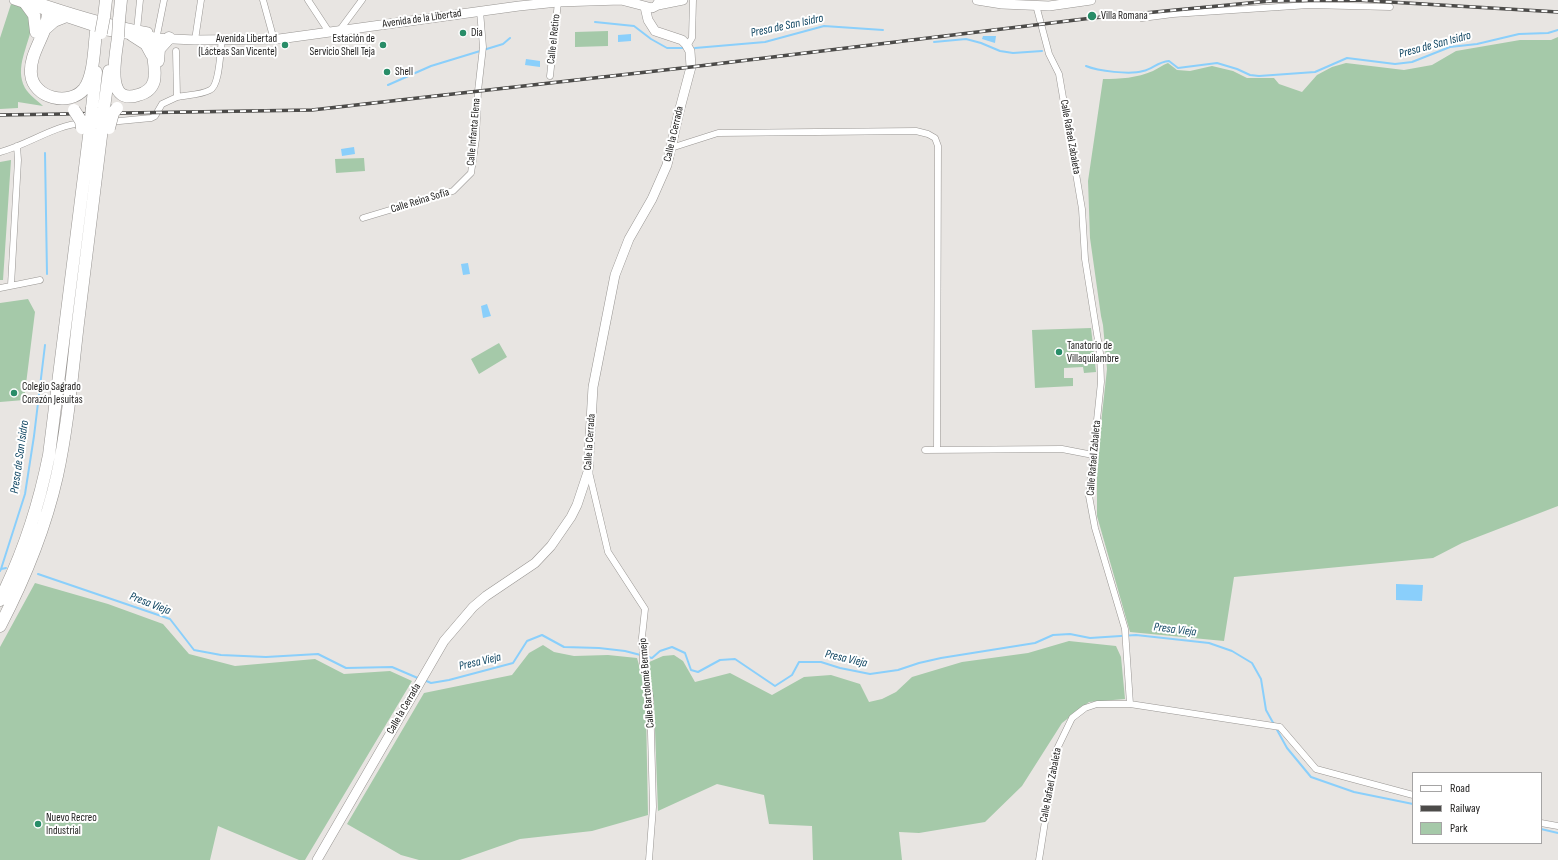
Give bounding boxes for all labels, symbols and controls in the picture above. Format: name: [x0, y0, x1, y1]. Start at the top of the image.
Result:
street label: Avenida de la Libertad: [382, 7, 462, 31]
place label: Villa Romana: [1101, 9, 1148, 23]
marker: Villa Romana: [1086, 10, 1098, 22]
water label: Presa de San Isidro: [749, 11, 825, 41]
street label: Calle el Retiro: [545, 13, 563, 65]
place label: Dia: [471, 26, 483, 40]
marker: Dia: [458, 28, 468, 38]
water label: Presa de San Isidro: [1397, 28, 1473, 62]
place label: Avenida Libertad (Lácteas San Vicente): [198, 32, 277, 58]
place label: Estación de Servicio Shell Teja: [310, 32, 375, 58]
marker: Avenida Libertad (Lácteas San Vicente): [280, 40, 290, 50]
marker: Estación de Servicio Shell Teja: [378, 40, 388, 50]
place label: Shell: [395, 65, 413, 79]
marker: Shell: [382, 67, 392, 77]
street label: Calle Infanta Elena: [464, 98, 484, 166]
street label: Calle Rafael Zabaleta: [1057, 99, 1083, 175]
street label: Calle la Cerrada: [661, 105, 687, 163]
street label: Calle Reina Sofía: [389, 186, 451, 216]
place label: Tanatorio de Villaquilambre: [1067, 339, 1119, 365]
marker: Tanatorio de Villaquilambre: [1054, 347, 1064, 357]
place label: Colegio Sagrado Corazón Jesuitas: [22, 380, 83, 406]
marker: Colegio Sagrado Corazón Jesuitas: [9, 388, 19, 398]
street label: Calle la Cerrada: [581, 413, 599, 471]
water label: Presa de San Isidro: [8, 419, 32, 495]
street label: Calle Rafael Zabaleta: [1084, 420, 1104, 496]
water label: Presa Vieja: [127, 590, 173, 618]
water label: Presa Vieja: [1153, 620, 1197, 640]
street label: Calle Bartolomé Bermejo: [636, 637, 658, 729]
water label: Presa Vieja: [823, 647, 869, 671]
water label: Presa Vieja: [457, 650, 503, 674]
street label: Calle la Cerrada: [384, 681, 424, 737]
street label: Calle Rafael Zabaleta: [1037, 747, 1065, 823]
legend: [1412, 772, 1542, 844]
text: Road: [1450, 781, 1470, 796]
text: Railway: [1450, 801, 1480, 816]
place label: Nuevo Recreo Industrial: [46, 811, 97, 837]
marker: Nuevo Recreo Industrial: [33, 819, 43, 829]
text: Park: [1450, 821, 1468, 836]

